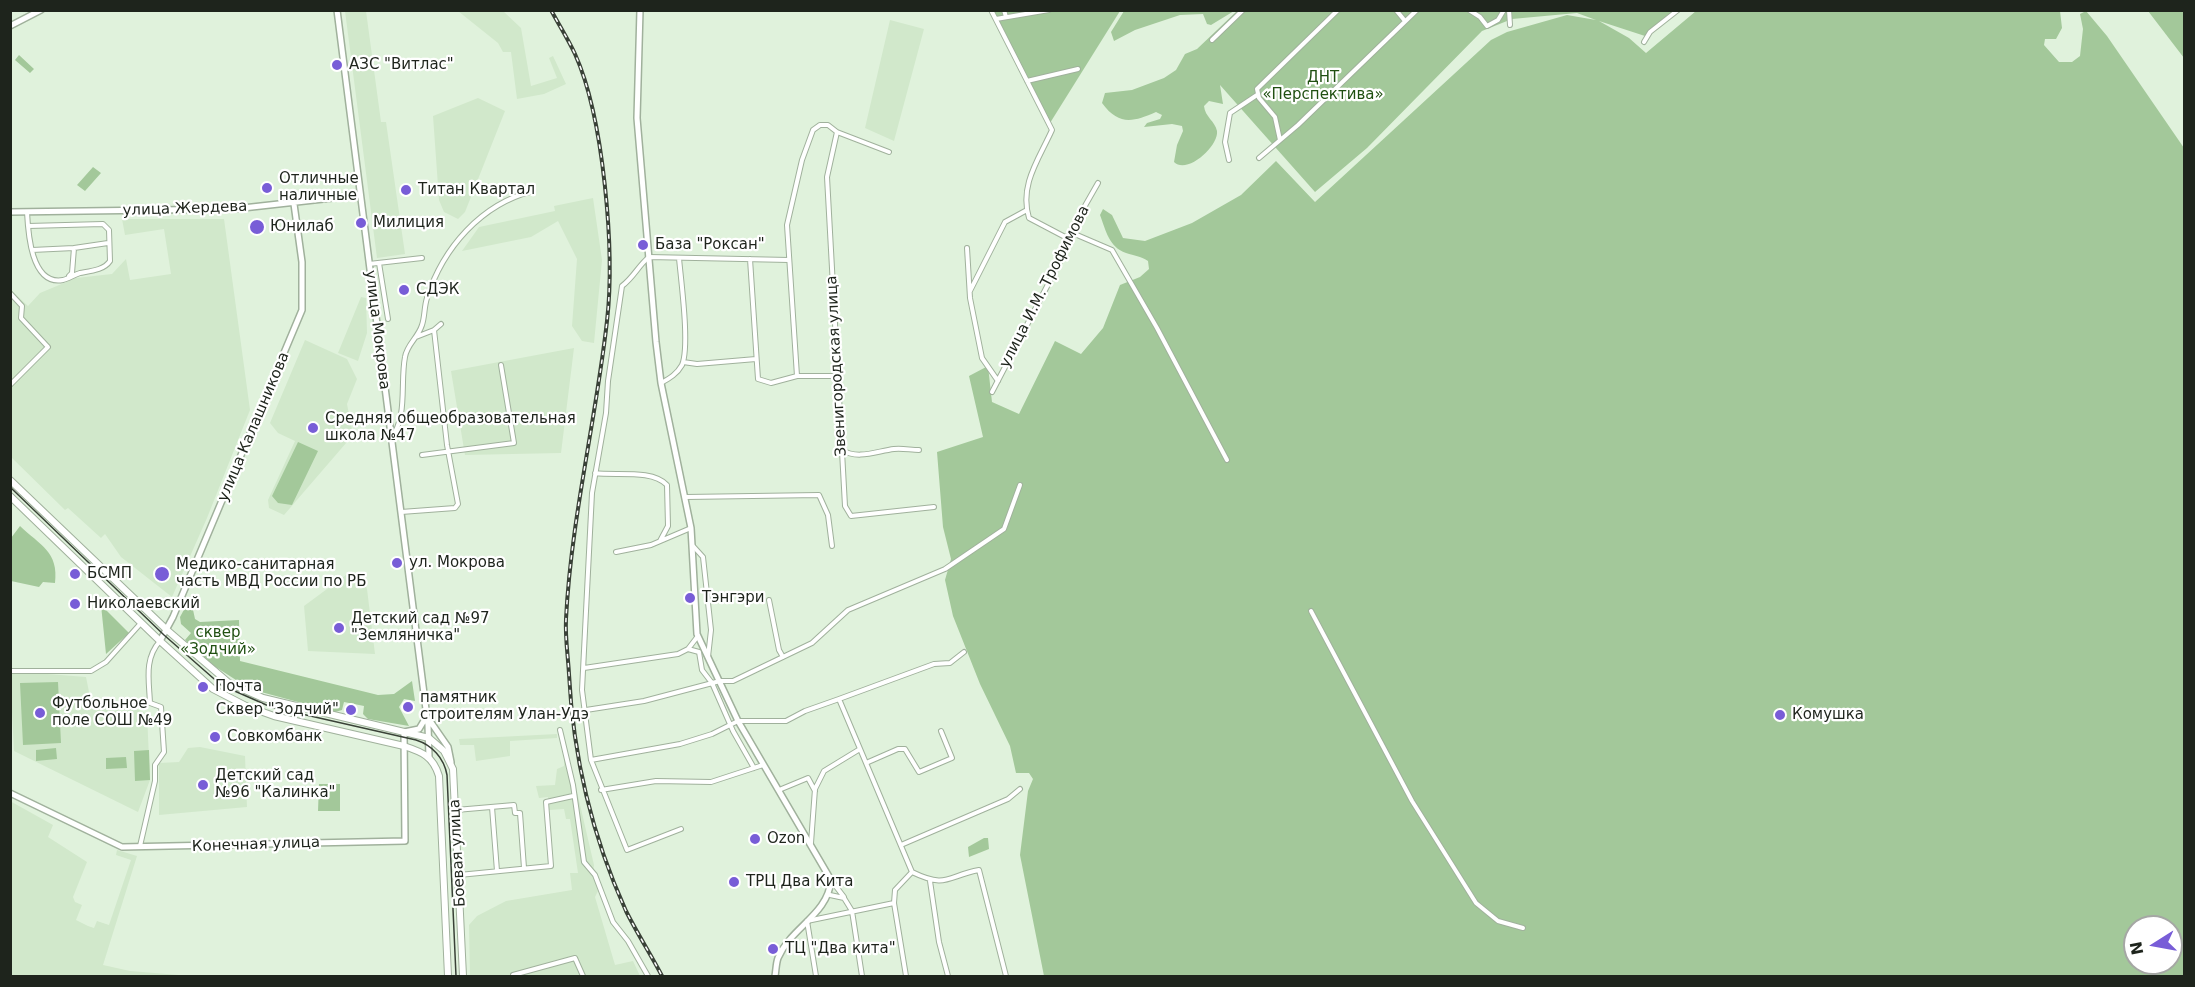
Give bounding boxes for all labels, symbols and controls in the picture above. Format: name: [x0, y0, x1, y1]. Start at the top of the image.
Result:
place label: АЗС "Витлас": [349, 56, 454, 74]
marker: АЗС "Витлас": [330, 58, 344, 72]
park label: ДНТ «Перспектива»: [1262, 69, 1384, 104]
place label: Отличные наличные: [279, 170, 359, 205]
marker: Отличные наличные: [260, 181, 274, 195]
place label: Титан Квартал: [418, 181, 535, 199]
marker: Титан Квартал: [399, 183, 413, 197]
street label: улица Жердева: [122, 198, 248, 220]
street label: улица И.М. Трофимова: [996, 203, 1094, 371]
place label: Милиция: [373, 214, 444, 232]
marker: Милиция: [354, 216, 368, 230]
marker: Юнилаб: [248, 218, 266, 236]
place label: Юнилаб: [270, 218, 334, 236]
place label: База "Роксан": [655, 236, 765, 254]
marker: База "Роксан": [636, 238, 650, 252]
street label: улица Мокрова: [361, 269, 393, 391]
street label: Звенигородская улица: [823, 275, 851, 457]
place label: СДЭК: [416, 281, 459, 299]
marker: СДЭК: [397, 283, 411, 297]
street label: улица Калашникова: [214, 350, 294, 504]
place label: Средняя общеобразовательная школа №47: [325, 410, 576, 445]
marker: Средняя общеобразовательная школа №47: [306, 421, 320, 435]
place label: ул. Мокрова: [409, 554, 505, 572]
place label: Медико-санитарная часть МВД России по РБ: [176, 556, 366, 591]
marker: ул. Мокрова: [390, 556, 404, 570]
place label: БСМП: [87, 565, 132, 583]
marker: Медико-санитарная часть МВД России по РБ: [153, 565, 171, 583]
marker: БСМП: [68, 567, 82, 581]
place label: Тэнгэри: [702, 589, 765, 607]
marker: Тэнгэри: [683, 591, 697, 605]
place label: Николаевский: [87, 595, 200, 613]
marker: Николаевский: [68, 597, 82, 611]
place label: Детский сад №97 "Земляничка": [351, 610, 490, 645]
marker: Детский сад №97 "Земляничка": [332, 621, 346, 635]
park label: сквер «Зодчий»: [180, 624, 256, 659]
place label: Почта: [215, 678, 262, 696]
marker: Почта: [196, 680, 210, 694]
place label: памятник строителям Улан-Удэ: [420, 689, 589, 724]
place label: Футбольное поле СОШ №49: [52, 695, 172, 730]
marker: памятник строителям Улан-Удэ: [401, 700, 415, 714]
place label: Сквер "Зодчий": [216, 701, 339, 719]
marker: Сквер "Зодчий": [344, 703, 358, 717]
marker: Футбольное поле СОШ №49: [33, 706, 47, 720]
place label: Комушка: [1792, 706, 1864, 724]
marker: Комушка: [1773, 708, 1787, 722]
place label: Совкомбанк: [227, 728, 322, 746]
marker: Совкомбанк: [208, 730, 222, 744]
place label: Детский сад №96 "Калинка": [215, 767, 335, 802]
marker: Детский сад №96 "Калинка": [196, 778, 210, 792]
street label: Боевая улица: [446, 799, 470, 907]
place label: Ozon: [767, 830, 805, 848]
marker: Ozon: [748, 832, 762, 846]
street label: Конечная улица: [192, 834, 320, 856]
place label: ТРЦ Два Кита: [746, 873, 853, 891]
marker: ТРЦ Два Кита: [727, 875, 741, 889]
north arrow: [2123, 915, 2183, 975]
place label: ТЦ "Два кита": [785, 940, 896, 958]
text: N: [2126, 940, 2147, 957]
marker: ТЦ "Два кита": [766, 942, 780, 956]

